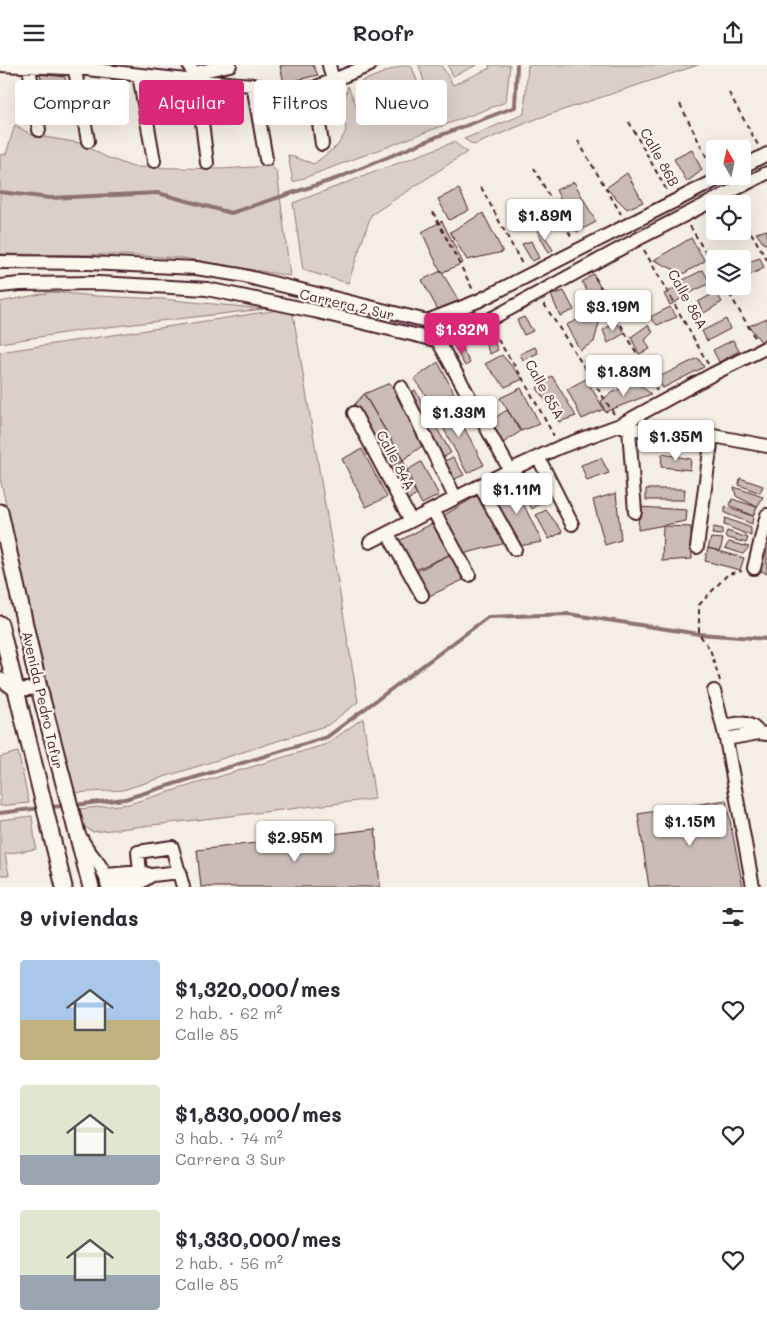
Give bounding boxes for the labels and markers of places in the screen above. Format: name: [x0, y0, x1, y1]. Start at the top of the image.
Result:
pin: $1.89M: [504, 199, 586, 241]
pin: $3.19M: [572, 289, 654, 332]
pin: $1.32M: [421, 313, 503, 355]
pin: $1.83M: [583, 355, 665, 397]
pin: $1.33M: [418, 395, 500, 438]
pin: $1.35M: [635, 419, 717, 462]
pin: $1.11M: [476, 473, 558, 515]
pin: $1.15M: [649, 805, 731, 847]
pin: $2.95M: [254, 821, 336, 863]

